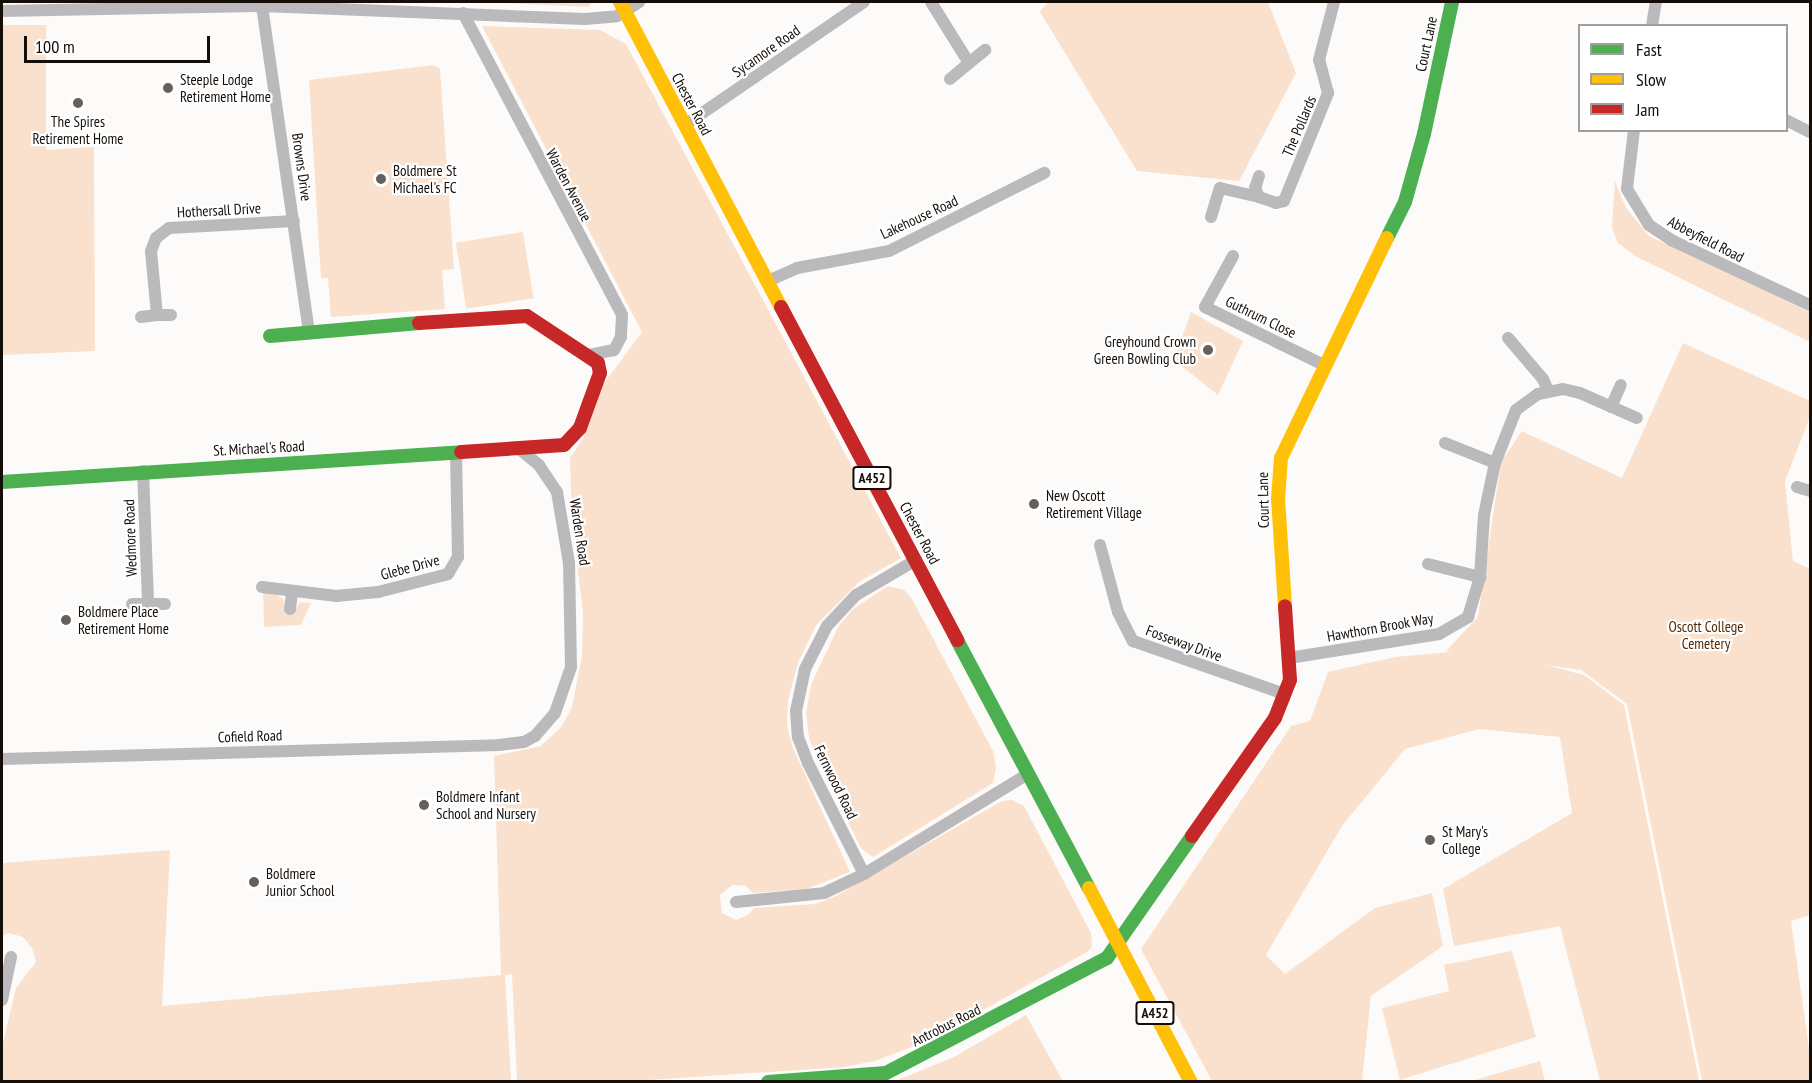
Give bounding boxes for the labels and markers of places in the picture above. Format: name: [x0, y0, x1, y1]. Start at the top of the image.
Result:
place label: Steeple Lodge Retirement Home: [180, 70, 271, 105]
marker: Steeple Lodge Retirement Home: [161, 81, 175, 95]
marker: The Spires Retirement Home: [71, 96, 85, 110]
place label: The Spires Retirement Home: [33, 112, 123, 147]
place label: Boldmere St Michael's FC: [393, 161, 457, 196]
marker: Boldmere St Michael's FC: [374, 172, 388, 186]
place label: Greyhound Crown Green Bowling Club: [1094, 332, 1196, 367]
marker: Greyhound Crown Green Bowling Club: [1201, 343, 1215, 357]
place label: New Oscott Retirement Village: [1046, 486, 1142, 521]
marker: New Oscott Retirement Village: [1027, 497, 1041, 511]
place label: Boldmere Place Retirement Home: [78, 602, 169, 637]
marker: Boldmere Place Retirement Home: [59, 613, 73, 627]
place label: Boldmere Infant School and Nursery: [436, 787, 536, 822]
marker: Boldmere Infant School and Nursery: [417, 798, 431, 812]
place label: St Mary's College: [1442, 822, 1488, 857]
marker: St Mary's College: [1423, 833, 1437, 847]
place label: Boldmere Junior School: [266, 864, 335, 899]
marker: Boldmere Junior School: [247, 875, 261, 889]

